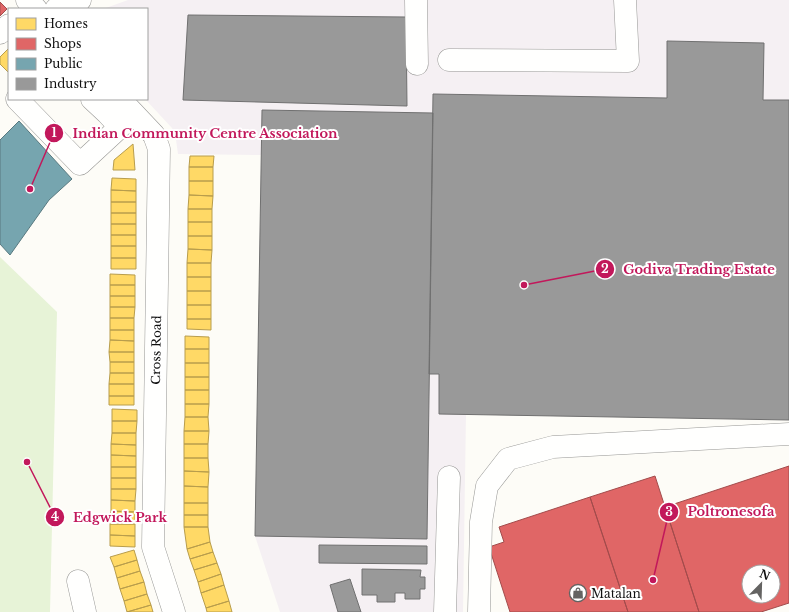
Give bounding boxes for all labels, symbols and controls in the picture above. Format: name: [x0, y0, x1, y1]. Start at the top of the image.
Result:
legend: [8, 8, 148, 100]
text: Homes: [44, 16, 88, 31]
text: Shops: [44, 36, 81, 51]
text: Public: [44, 56, 83, 71]
text: Industry: [44, 76, 97, 91]
callout: Indian Community Centre Association: [44, 121, 346, 146]
text: 1: [51, 125, 57, 140]
text: Indian Community Centre Association: [73, 125, 338, 142]
callout: Godiva Trading Estate: [595, 257, 783, 282]
text: 2: [601, 261, 609, 276]
text: Godiva Trading Estate: [623, 261, 775, 278]
street label: Cross Road: [148, 315, 164, 385]
callout: Poltronesofa: [659, 499, 782, 524]
text: Poltronesofa: [687, 503, 775, 520]
text: 3: [665, 504, 673, 519]
callout: Edgwick Park: [45, 505, 175, 530]
text: 4: [51, 509, 59, 524]
text: Edgwick Park: [73, 509, 167, 526]
north arrow: [741, 564, 781, 604]
text: N: [757, 566, 773, 584]
shop icon: Matalan: [568, 583, 588, 603]
place label: Matalan: [591, 586, 641, 601]

